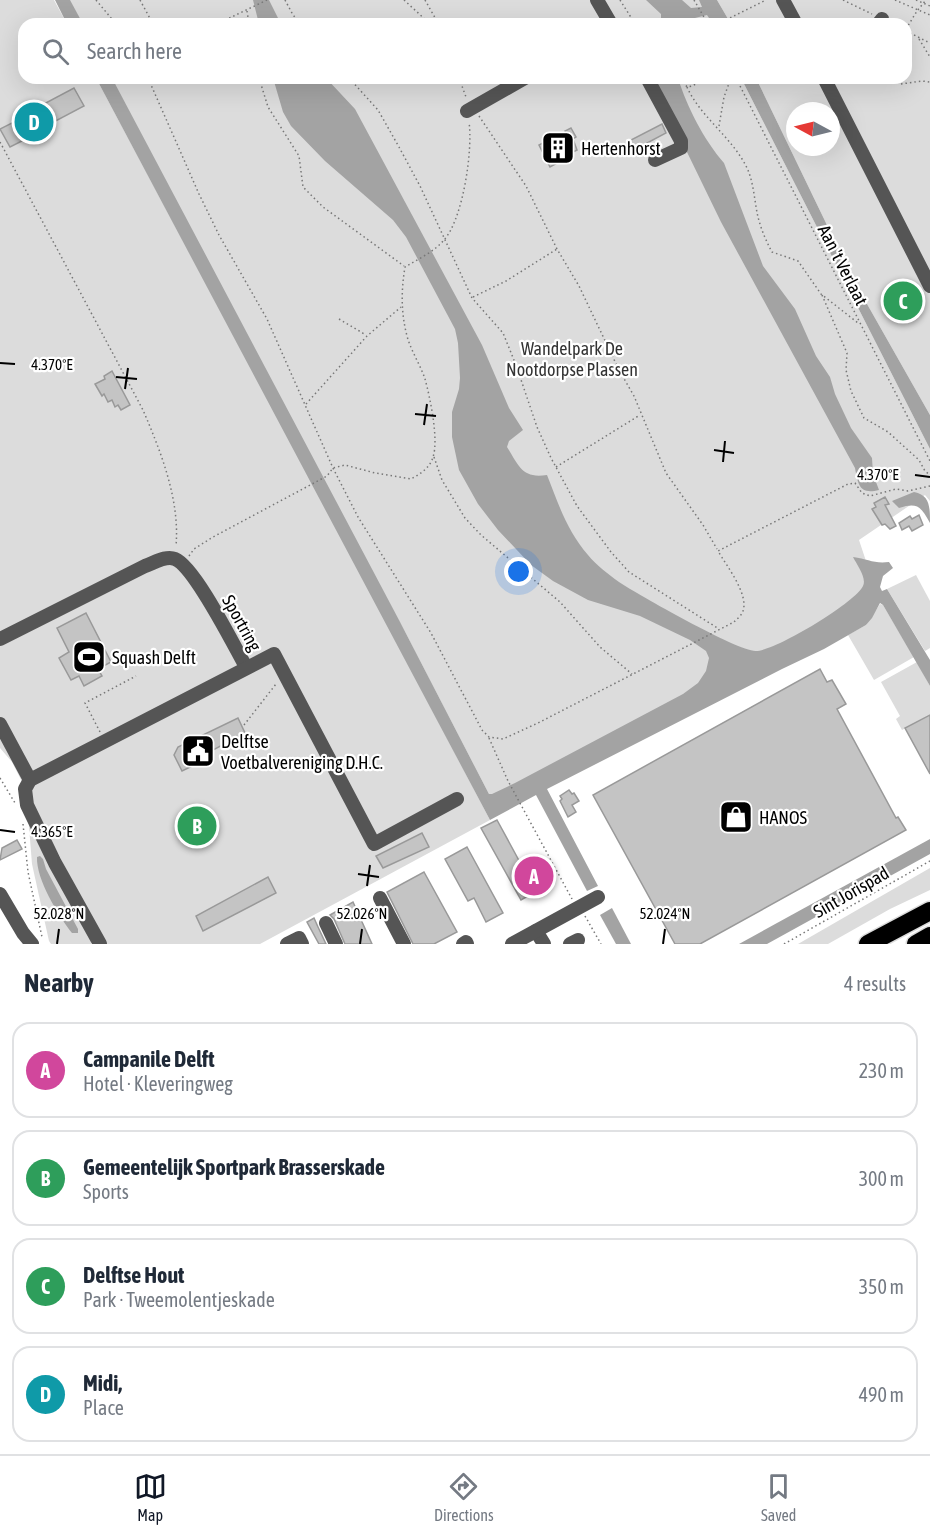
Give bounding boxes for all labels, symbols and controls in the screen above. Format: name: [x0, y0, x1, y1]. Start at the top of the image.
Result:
search box: [18, 18, 912, 84]
icon: search: [39, 35, 72, 68]
text: Search here: [87, 38, 182, 64]
pin: D: [15, 100, 54, 144]
north arrow: [786, 102, 840, 156]
building icon: Hertenhorst: [540, 130, 576, 166]
place label: Hertenhorst: [581, 138, 661, 159]
street label: Aan 't Verlaat: [814, 221, 872, 309]
pin: C: [884, 278, 922, 324]
park label: Wandelpark De Nootdorpse Plassen: [506, 338, 638, 380]
text: 4.370°E: [31, 356, 73, 373]
text: 4.370°E: [857, 466, 899, 483]
your location: [504, 557, 533, 586]
street label: Sportring: [218, 591, 266, 655]
sports icon: Squash Delft: [71, 639, 107, 675]
place label: Squash Delft: [112, 647, 196, 668]
place label: Delftse Voetbalvereniging D.H.C.: [221, 731, 383, 773]
public building icon: Delftse Voetbalvereniging D.H.C.: [180, 733, 216, 769]
shop icon: HANOS: [718, 799, 754, 835]
pin: B: [178, 804, 216, 848]
place label: HANOS: [759, 807, 807, 828]
text: 4.365°E: [31, 823, 73, 840]
pin: A: [514, 854, 554, 898]
street label: Sint Jorispad: [810, 862, 892, 922]
text: 52.028°N: [34, 905, 84, 922]
text: 52.026°N: [337, 905, 387, 922]
text: 52.024°N: [640, 905, 690, 922]
text: Nearby: [24, 968, 94, 998]
text: 4 results: [844, 972, 906, 995]
text: Campanile Delft: [83, 1046, 215, 1072]
text: A: [41, 1059, 50, 1082]
text: 230 m: [859, 1059, 904, 1082]
text: Hotel · Kleveringweg: [83, 1072, 233, 1095]
text: Gemeentelijk Sportpark Brasserskade: [83, 1154, 385, 1180]
text: B: [41, 1167, 50, 1190]
text: 300 m: [859, 1167, 904, 1190]
text: Sports: [83, 1180, 129, 1203]
text: Delftse Hout: [83, 1262, 184, 1288]
text: C: [41, 1275, 50, 1298]
text: 350 m: [859, 1275, 904, 1298]
text: Park · Tweemolentjeskade: [83, 1288, 275, 1311]
text: Midi,: [83, 1370, 122, 1396]
text: D: [40, 1383, 51, 1406]
text: 490 m: [859, 1383, 904, 1406]
text: Place: [83, 1396, 124, 1419]
tab: Map: [134, 1470, 167, 1524]
tab: Directions: [434, 1470, 494, 1524]
tab: Saved: [761, 1470, 796, 1524]

